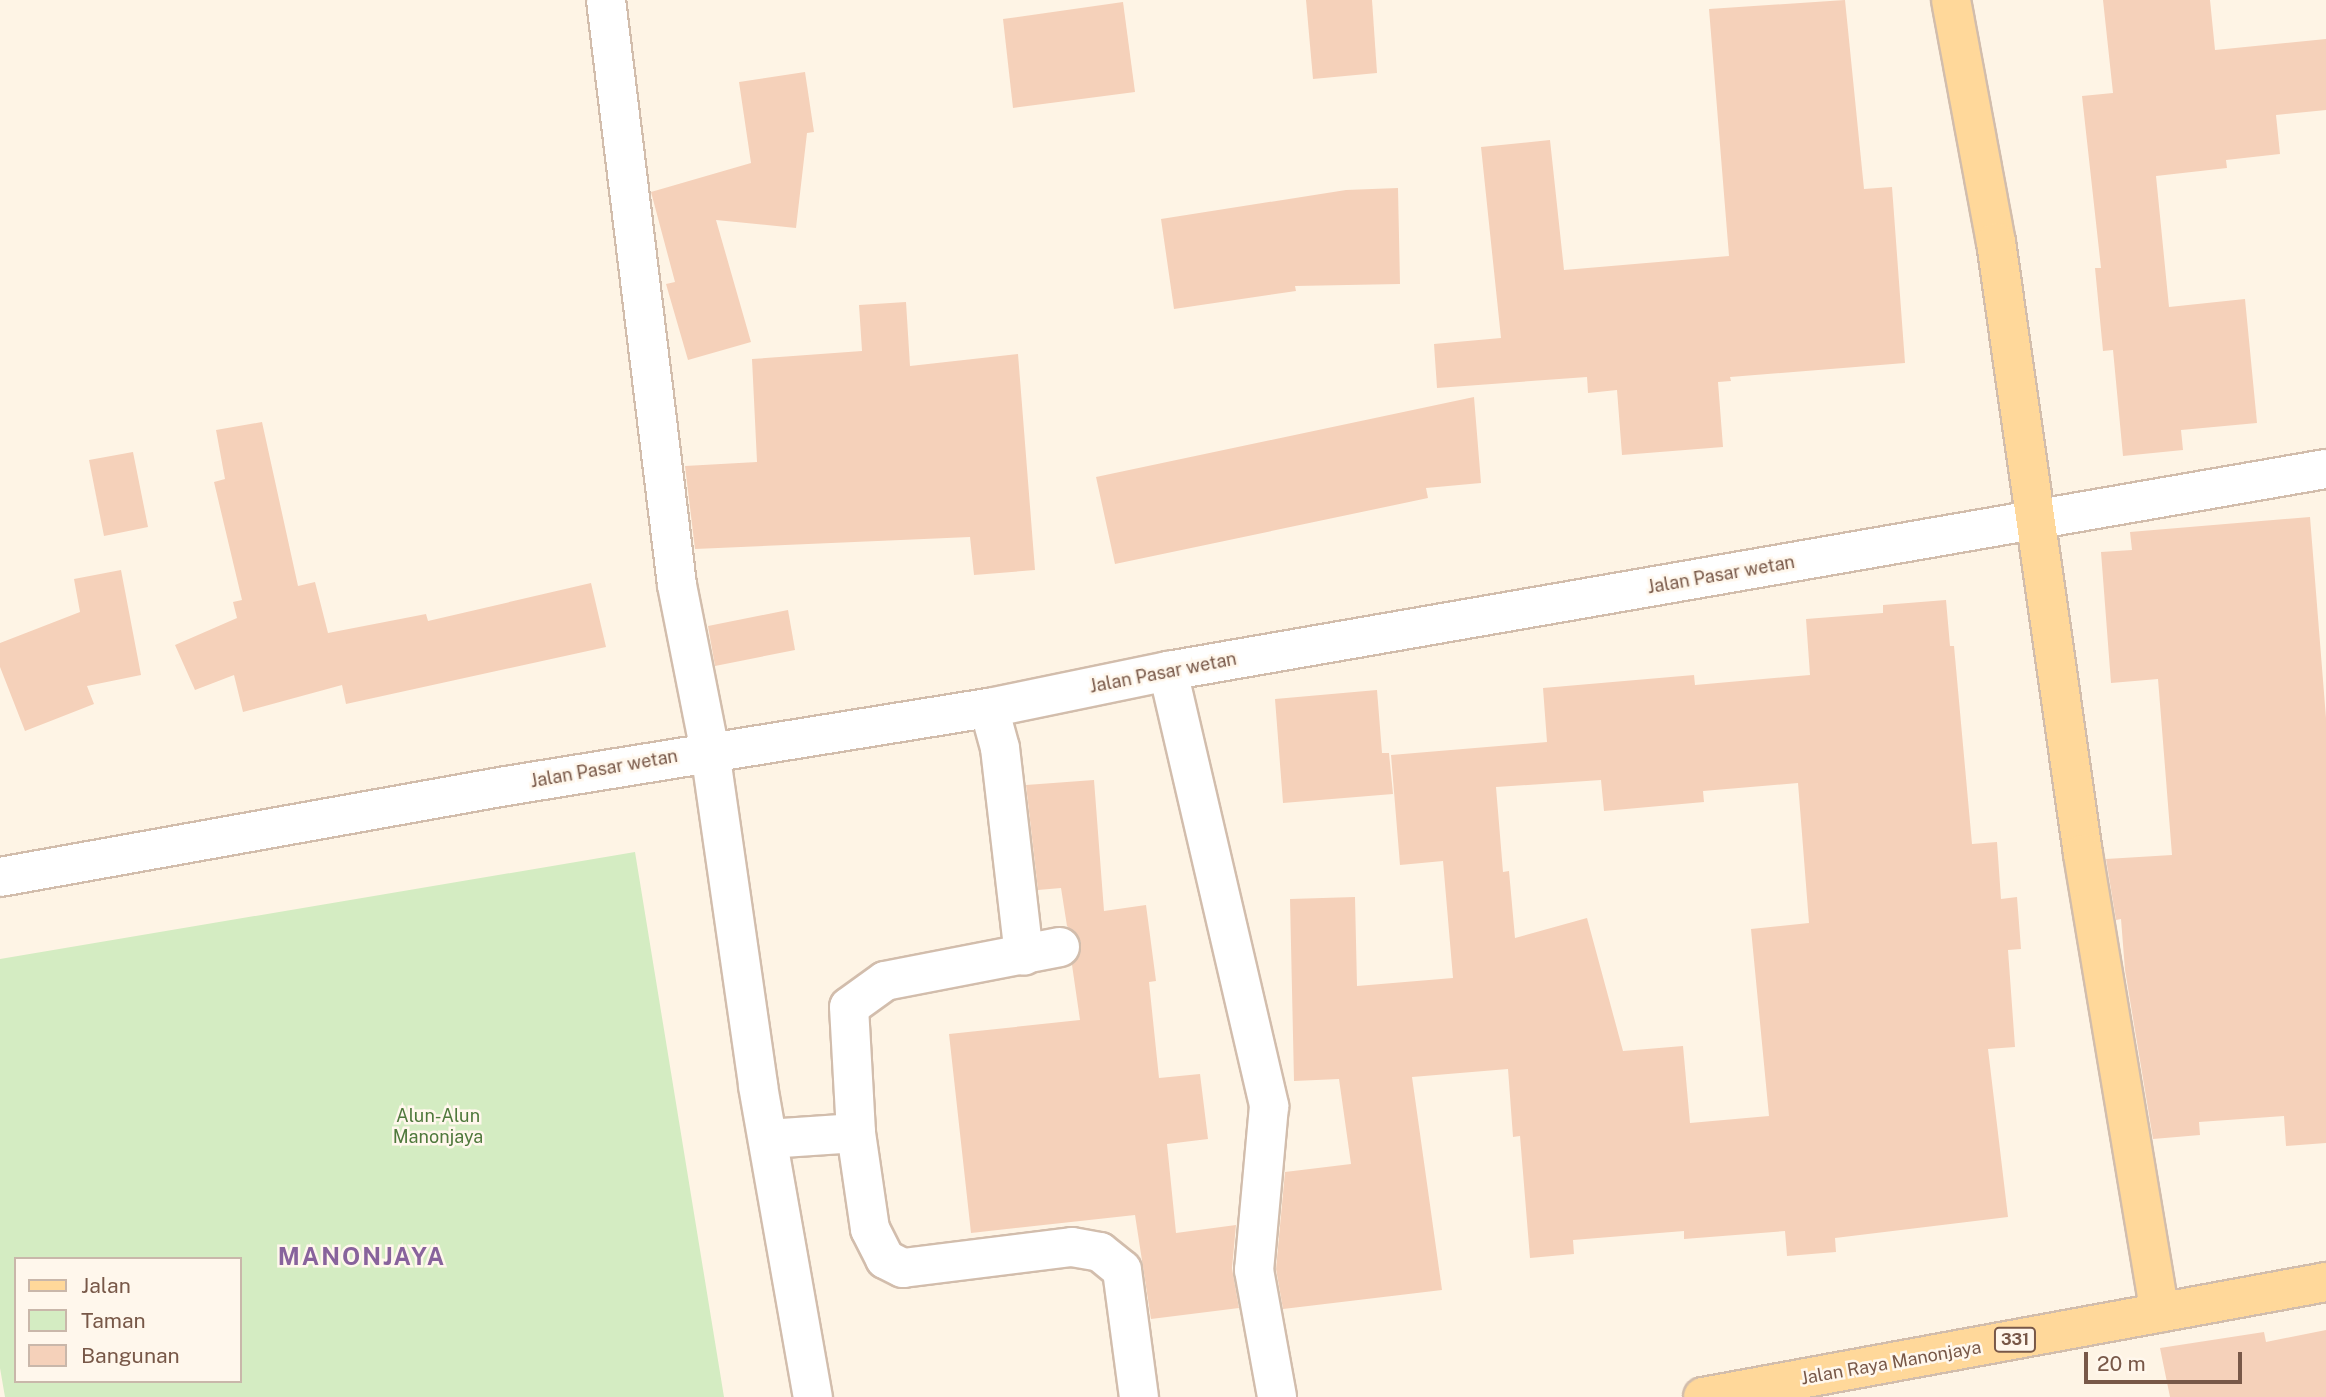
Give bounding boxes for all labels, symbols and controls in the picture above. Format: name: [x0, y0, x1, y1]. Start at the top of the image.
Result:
street label: Jalan Pasar wetan: [1645, 551, 1797, 599]
street label: Jalan Pasar wetan: [1088, 648, 1238, 698]
street label: Jalan Pasar wetan: [528, 745, 680, 793]
park label: Alun-Alun Manonjaya: [393, 1106, 483, 1148]
district label: MANONJAYA: [279, 1243, 445, 1271]
legend: [14, 1257, 242, 1383]
text: Jalan: [81, 1273, 131, 1298]
text: Taman: [81, 1308, 146, 1333]
road number: 331: [1992, 1328, 2038, 1352]
street label: Jalan Raya Manonjaya: [1799, 1336, 1983, 1390]
scale bar: [2088, 1338, 2246, 1382]
text: Bangunan: [81, 1343, 180, 1368]
text: 20 m: [2097, 1351, 2146, 1376]

